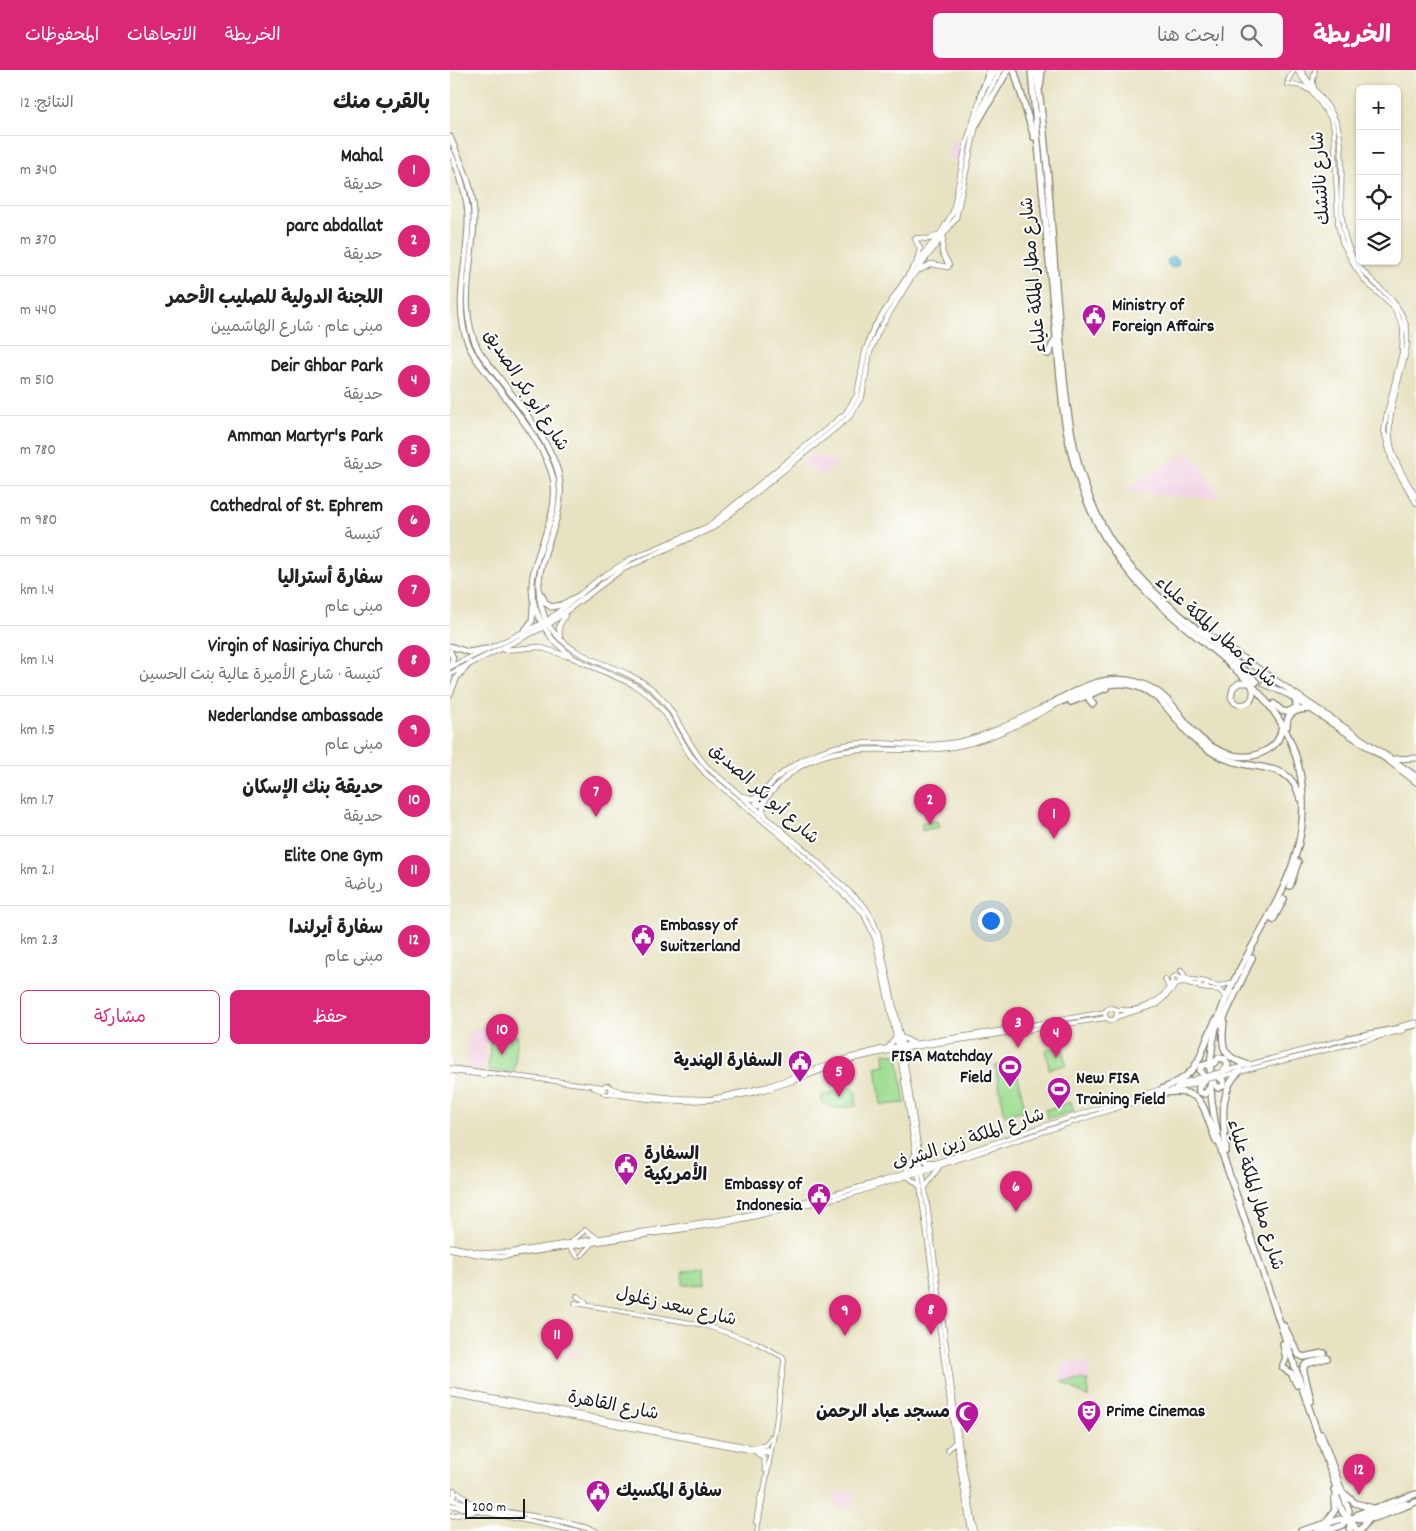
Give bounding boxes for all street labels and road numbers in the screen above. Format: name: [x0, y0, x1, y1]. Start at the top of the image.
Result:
street label: شارع نالتشك: [1306, 130, 1338, 226]
street label: شارع مطار الملكة علياء: [1016, 196, 1054, 354]
street label: شارع أبو بكر الصديق: [476, 325, 574, 457]
street label: شارع مطار الملكة علياء: [1148, 571, 1282, 695]
street label: شارع أبو بكر الصديق: [702, 739, 824, 851]
street label: شارع الملكة زين الشرف: [890, 1103, 1048, 1179]
street label: شارع مطار الملكة علياء: [1219, 1116, 1289, 1274]
street label: شارع سعد زغلول: [613, 1282, 739, 1334]
street label: شارع القاهرة: [565, 1386, 661, 1428]

